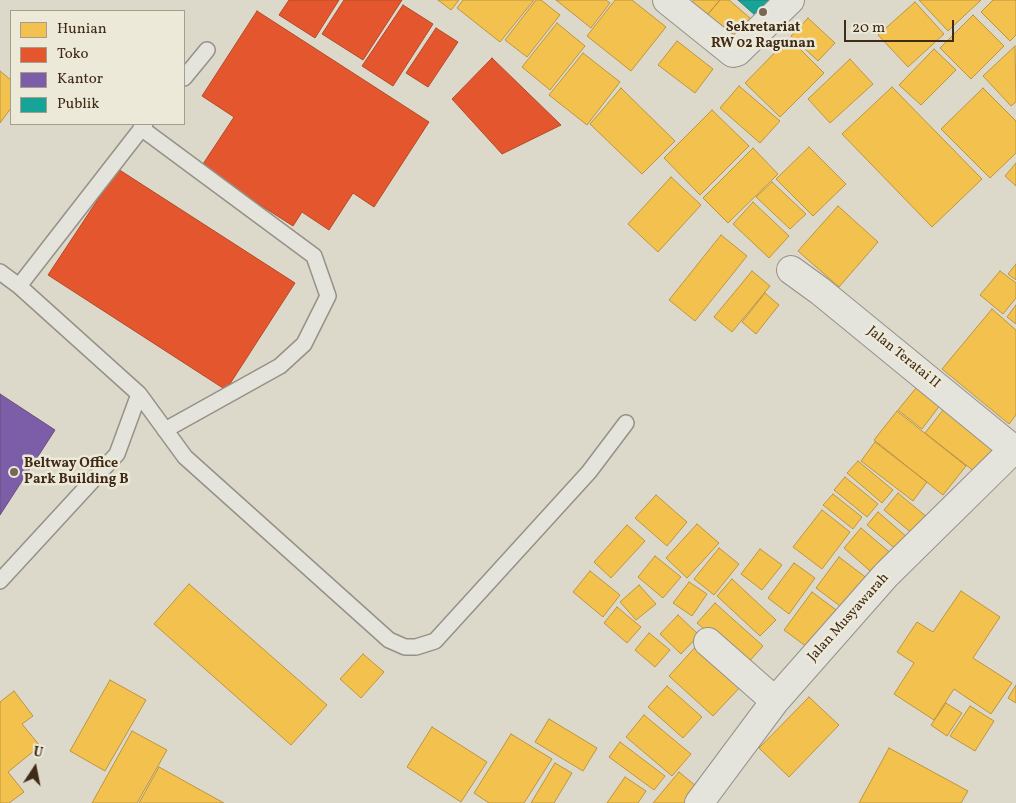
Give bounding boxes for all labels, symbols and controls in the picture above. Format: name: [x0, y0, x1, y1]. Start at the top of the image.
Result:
marker: Sekretariat RW 02 Ragunan: [757, 6, 769, 18]
legend: [10, 10, 185, 125]
scale bar: [846, 10, 956, 42]
text: 20 m: [852, 18, 885, 39]
text: Hunian: [57, 19, 107, 40]
place label: Sekretariat RW 02 Ragunan: [711, 20, 815, 52]
text: Toko: [57, 44, 89, 65]
text: Kantor: [57, 69, 103, 90]
text: Publik: [57, 94, 99, 115]
street label: Jalan Teratai II: [863, 323, 943, 393]
place label: Beltway Office Park Building B: [24, 456, 129, 488]
marker: Beltway Office Park Building B: [8, 466, 20, 478]
street label: Jalan Musyawarah: [805, 570, 893, 666]
north arrow: [10, 743, 60, 793]
text: U: [31, 743, 44, 763]

